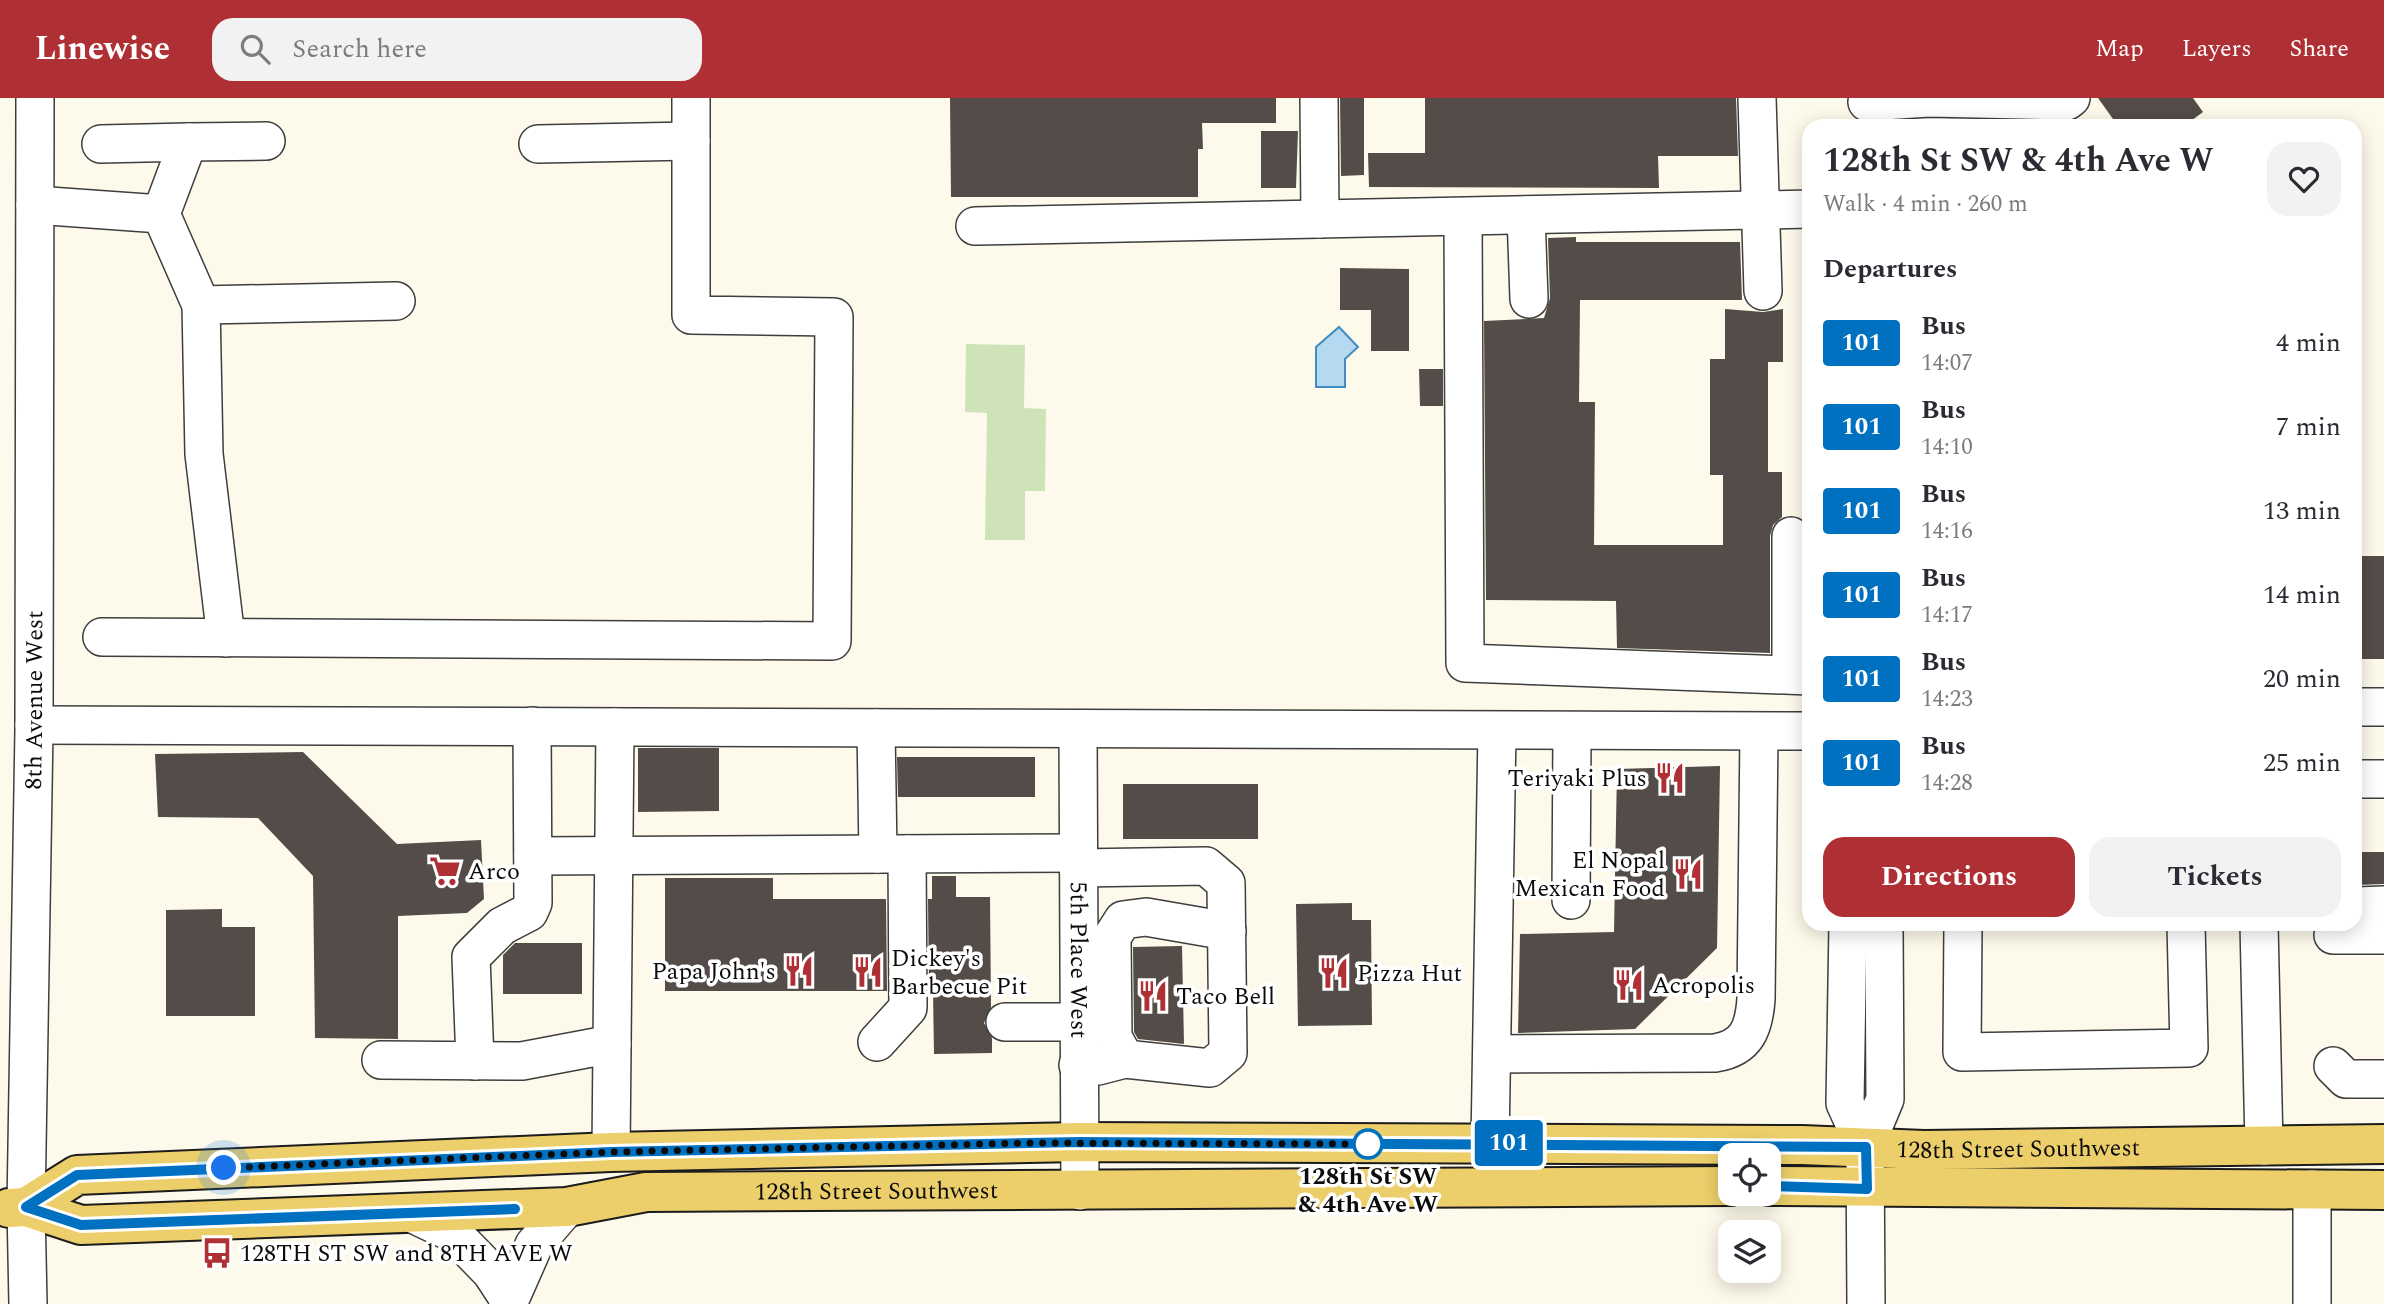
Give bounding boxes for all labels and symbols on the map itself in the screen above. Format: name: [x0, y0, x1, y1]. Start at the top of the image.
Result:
street label: 8th Avenue West: [16, 611, 53, 790]
place label: Teriyaki Plus: [1508, 761, 1647, 797]
restaurant icon: Teriyaki Plus: [1653, 761, 1687, 795]
place label: El Nopal Mexican Food: [1514, 843, 1665, 907]
supermarket icon: Arco: [428, 854, 462, 888]
place label: Arco: [468, 854, 520, 890]
restaurant icon: El Nopal Mexican Food: [1671, 857, 1705, 891]
street label: 5th Place West: [1060, 881, 1096, 1039]
place label: Dickey's Barbecue Pit: [891, 941, 1027, 1005]
place label: Papa John's: [652, 954, 776, 990]
restaurant icon: Papa John's: [782, 954, 816, 988]
restaurant icon: Dickey's Barbecue Pit: [851, 955, 885, 989]
restaurant icon: Pizza Hut: [1317, 956, 1351, 990]
place label: Pizza Hut: [1357, 956, 1462, 992]
restaurant icon: Acropolis: [1612, 968, 1646, 1002]
place label: Acropolis: [1652, 968, 1755, 1004]
restaurant icon: Taco Bell: [1136, 979, 1170, 1013]
place label: Taco Bell: [1176, 979, 1275, 1015]
line badge: 101: [1469, 1120, 1549, 1166]
marker: 128th St SW & 4th Ave W: [1353, 1129, 1383, 1159]
street label: 128th Street Southwest: [1895, 1130, 2140, 1169]
your location: [206, 1150, 241, 1185]
place label: 128th St SW & 4th Ave W: [1298, 1159, 1438, 1223]
street label: 128th Street Southwest: [754, 1173, 998, 1210]
bus stop icon: 128TH ST SW and 8TH AVE W: [200, 1236, 234, 1270]
place label: 128TH ST SW and 8TH AVE W: [240, 1236, 573, 1272]

